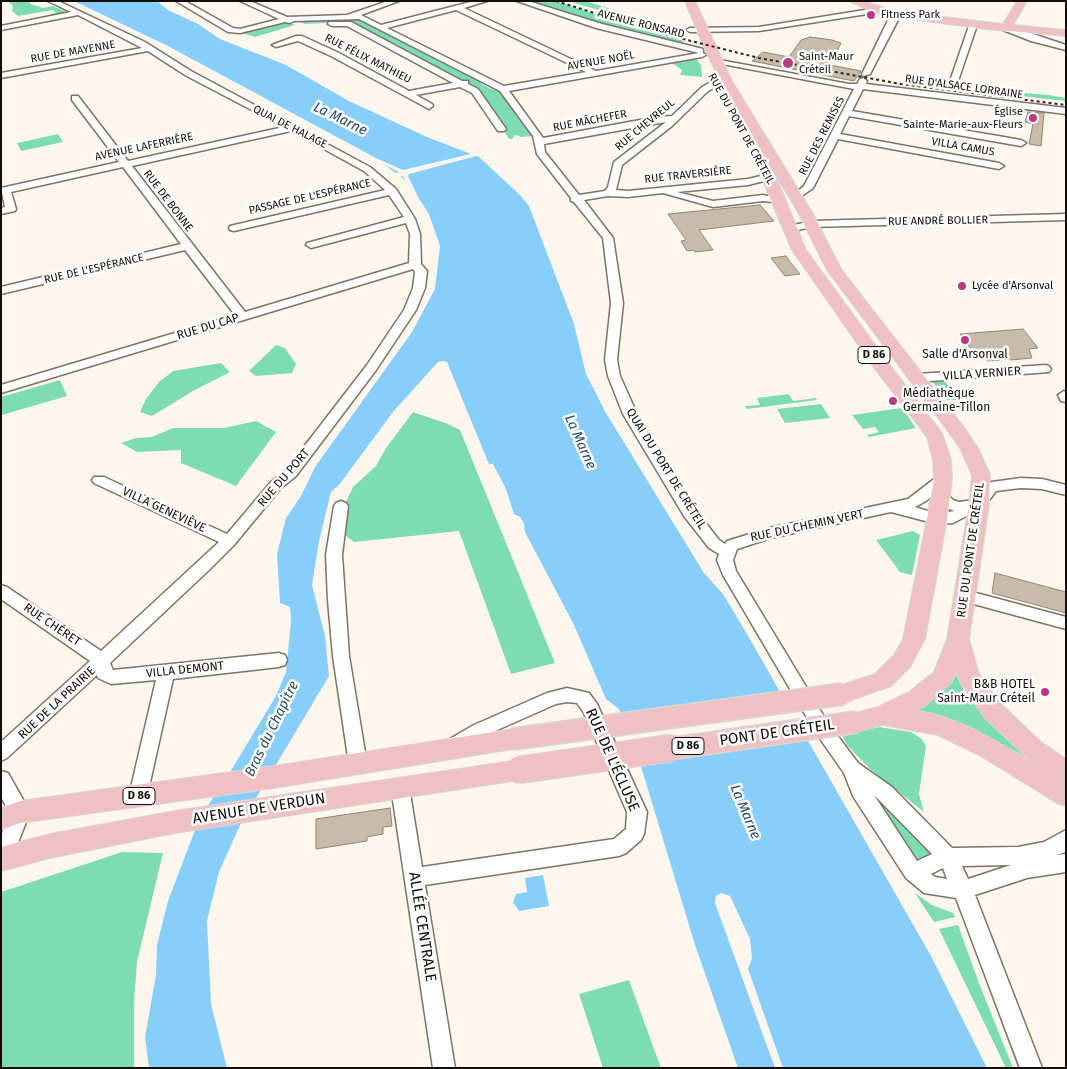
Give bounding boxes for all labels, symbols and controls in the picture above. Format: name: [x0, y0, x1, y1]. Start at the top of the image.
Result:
street label: AVENUE RONSARD: [596, 7, 686, 41]
place label: Fitness Park: [881, 8, 940, 22]
marker: Fitness Park: [865, 9, 877, 21]
street label: RUE FÉLIX MATHIEU: [322, 31, 414, 87]
street label: RUE DE MAYENNE: [30, 38, 116, 66]
street label: AVENUE NOËL: [566, 49, 636, 73]
place label: Saint-Maur Créteil: [799, 50, 854, 76]
marker: Saint-Maur Créteil: [781, 56, 795, 70]
street label: RUE DU PONT DE CRÉTEIL: [705, 71, 777, 187]
street label: RUE D'ALSACE LORRAINE: [904, 72, 1024, 102]
street label: RUE DES REMISES: [796, 94, 848, 178]
street label: RUE CHEVREUL: [613, 96, 677, 154]
water label: La Marne: [310, 99, 370, 139]
street label: QUAI DE HALAGE: [251, 103, 329, 151]
place label: Église Sainte-Marie-aux-Fleurs: [903, 105, 1023, 131]
street label: RUE MÂCHEFER: [552, 107, 628, 135]
marker: Église Sainte-Marie-aux-Fleurs: [1027, 112, 1039, 124]
street label: AVENUE LAFERRIÈRE: [94, 130, 194, 164]
street label: VILLA CAMUS: [930, 135, 996, 159]
street label: RUE TRAVERSIÈRE: [644, 164, 732, 186]
street label: RUE DE BONNE: [141, 168, 195, 234]
street label: PASSAGE DE L'ESPÉRANCE: [248, 177, 372, 217]
street label: RUE ANDRÉ BOLLIER: [888, 214, 988, 228]
street label: RUE DE L'ESPÉRANCE: [43, 251, 145, 287]
place label: Lycée d'Arsonval: [972, 279, 1053, 293]
marker: Lycée d'Arsonval: [956, 280, 968, 292]
street label: RUE DU CAP: [175, 311, 241, 343]
marker: Salle d'Arsonval: [959, 334, 971, 346]
road number: D 86: [858, 346, 890, 364]
place label: Salle d'Arsonval: [922, 348, 1008, 362]
street label: VILLA VERNIER: [943, 364, 1021, 384]
place label: Médiathèque Germaine-Tillon: [903, 387, 990, 415]
marker: Médiathèque Germaine-Tillon: [887, 395, 899, 407]
street label: QUAI DU PORT DE CRÉTEIL: [623, 406, 709, 532]
water label: La Marne: [561, 412, 599, 472]
street label: RUE DU PORT: [255, 446, 313, 510]
street label: RUE DU PONT DE CRÉTEIL: [954, 482, 988, 618]
street label: VILLA GENEVIÈVE: [120, 484, 208, 536]
street label: RUE DU CHEMIN VERT: [749, 507, 865, 545]
street label: RUE CHÉRET: [21, 601, 83, 649]
street label: VILLA DEMONT: [145, 659, 225, 681]
street label: RUE DE LA PRAIRIE: [16, 664, 98, 742]
place label: B&B HOTEL Saint-Maur Créteil: [937, 678, 1035, 706]
water label: Bras du Chapitre: [242, 679, 302, 779]
marker: B&B HOTEL Saint-Maur Créteil: [1039, 686, 1051, 698]
street label: RUE DE L'ÉCLUSE: [581, 706, 643, 814]
street label: PONT DE CRÉTEIL: [718, 716, 836, 750]
road number: D 86: [672, 738, 704, 754]
water label: La Marne: [726, 782, 764, 842]
road number: D 86: [123, 788, 155, 804]
street label: AVENUE DE VERDUN: [191, 790, 327, 828]
street label: ALLÉE CENTRALE: [404, 871, 440, 983]

